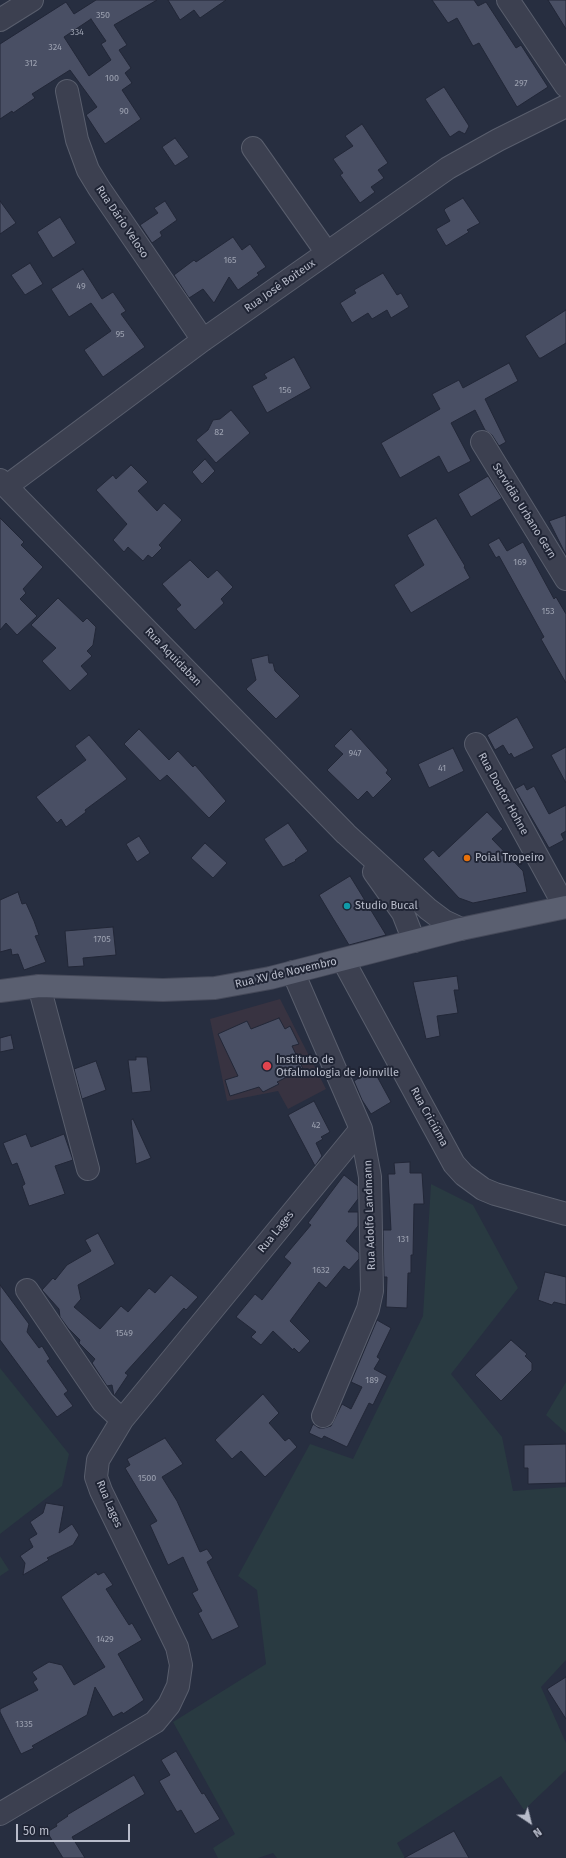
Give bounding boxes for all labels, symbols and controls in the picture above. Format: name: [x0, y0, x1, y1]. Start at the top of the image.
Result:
house number: 350: [96, 10, 110, 20]
house number: 334: [70, 27, 84, 37]
house number: 324: [48, 42, 62, 52]
house number: 312: [25, 58, 37, 68]
house number: 100: [105, 73, 119, 83]
house number: 297: [515, 78, 527, 88]
house number: 90: [119, 106, 129, 116]
street label: Rua Dário Veloso: [93, 183, 151, 261]
house number: 165: [223, 255, 237, 265]
street label: Rua José Boiteux: [242, 257, 318, 315]
house number: 49: [76, 281, 86, 291]
house number: 95: [115, 329, 125, 339]
house number: 156: [278, 385, 292, 395]
house number: 82: [214, 427, 224, 437]
street label: Servidão Urbano Gern: [489, 461, 559, 561]
house number: 169: [513, 557, 527, 567]
house number: 153: [542, 606, 554, 616]
street label: Rua Aquidaban: [142, 625, 204, 689]
house number: 947: [348, 748, 362, 758]
street label: Rua Doutor Hohne: [475, 751, 531, 837]
house number: 41: [438, 763, 446, 773]
place label: Poial Tropeiro: [475, 851, 544, 865]
marker: Poial Tropeiro: [462, 853, 472, 863]
place label: Studio Bucal: [355, 899, 418, 913]
marker: Studio Bucal: [342, 901, 352, 911]
house number: 1705: [93, 934, 111, 944]
street label: Rua XV de Novembro: [234, 955, 338, 991]
place label: Instituto de Otfalmologia de Joinville: [276, 1053, 399, 1079]
marker: Instituto de Otfalmologia de Joinville: [261, 1060, 273, 1072]
street label: Rua Criciúma: [407, 1085, 451, 1149]
house number: 42: [311, 1120, 321, 1130]
street label: Rua Adolfo Landmann: [361, 1160, 379, 1270]
street label: Rua Lages: [255, 1208, 297, 1256]
house number: 131: [397, 1234, 409, 1244]
house number: 1632: [312, 1265, 330, 1275]
house number: 1549: [115, 1328, 133, 1338]
house number: 189: [365, 1375, 379, 1385]
house number: 1500: [138, 1473, 156, 1483]
street label: Rua Lages: [93, 1478, 125, 1530]
house number: 1429: [96, 1634, 114, 1644]
house number: 1335: [15, 1719, 33, 1729]
north arrow: [510, 1802, 550, 1842]
scale bar: [18, 1816, 132, 1842]
text: 50 m: [23, 1824, 49, 1838]
text: N: [530, 1825, 544, 1840]

